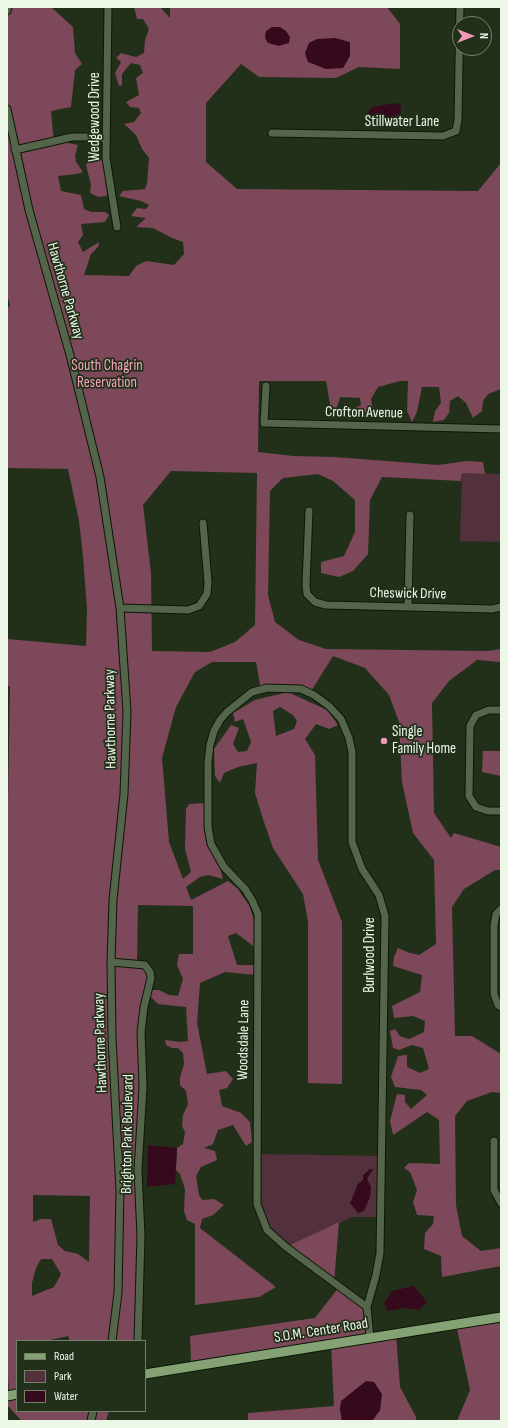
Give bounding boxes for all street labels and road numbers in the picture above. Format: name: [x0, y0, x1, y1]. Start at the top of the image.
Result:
street label: Wedgewood Drive: [86, 72, 104, 162]
street label: Stillwater Lane: [365, 113, 439, 131]
street label: Hawthorne Parkway: [43, 241, 87, 341]
street label: Crofton Avenue: [325, 403, 403, 423]
street label: Cheswick Drive: [370, 584, 446, 604]
street label: Hawthorne Parkway: [101, 669, 121, 769]
street label: Burlwood Drive: [361, 917, 379, 993]
street label: Hawthorne Parkway: [90, 993, 112, 1093]
street label: Woodsdale Lane: [234, 1000, 254, 1080]
street label: Brighton Park Boulevard: [118, 1074, 138, 1194]
street label: S.O.M. Center Road: [273, 1315, 369, 1347]

